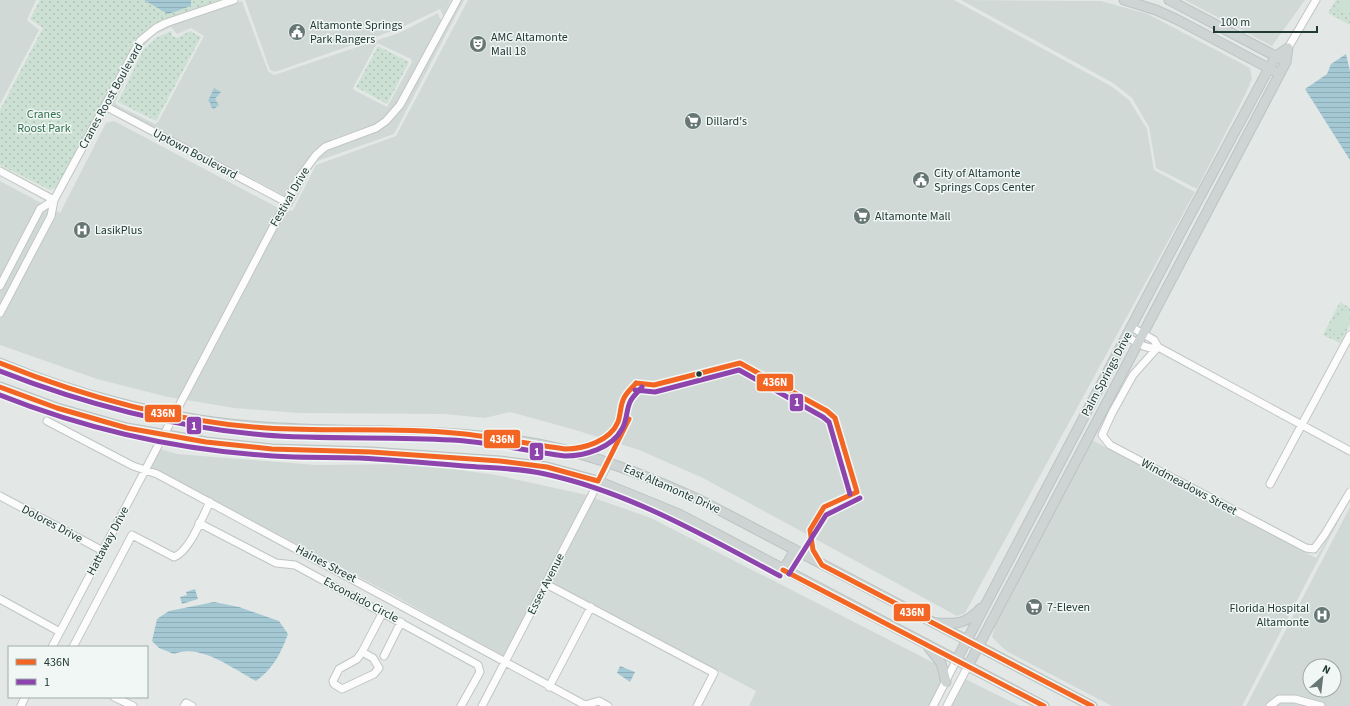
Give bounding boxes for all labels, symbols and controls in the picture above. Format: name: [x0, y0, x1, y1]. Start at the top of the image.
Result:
scale bar: [1214, 8, 1317, 34]
text: 100 m: [1220, 14, 1250, 31]
place label: Altamonte Springs Park Rangers: [310, 17, 403, 48]
public building icon: Altamonte Springs Park Rangers: [287, 22, 307, 42]
place label: AMC Altamonte Mall 18: [491, 29, 568, 60]
theatre icon: AMC Altamonte Mall 18: [468, 34, 488, 54]
street label: Cranes Roost Boulevard: [75, 40, 147, 152]
park label: Cranes Roost Park: [17, 106, 71, 137]
supermarket icon: Dillard's: [683, 111, 703, 131]
place label: Dillard's: [706, 113, 747, 130]
street label: Uptown Boulevard: [150, 125, 240, 183]
street label: Festival Drive: [266, 164, 314, 230]
place label: City of Altamonte Springs Cops Center: [934, 165, 1036, 196]
public building icon: City of Altamonte Springs Cops Center: [911, 170, 931, 190]
supermarket icon: Altamonte Mall: [852, 206, 872, 226]
place label: Altamonte Mall: [875, 208, 951, 225]
hospital icon: LasikPlus: [72, 220, 92, 240]
place label: LasikPlus: [95, 222, 142, 239]
street label: Palm Springs Drive: [1077, 328, 1137, 419]
unlabelled marker: [694, 369, 704, 379]
line badge: 436N: [756, 373, 794, 392]
text: 436N: [763, 375, 787, 390]
line badge: 1: [789, 393, 804, 412]
text: 1: [794, 395, 800, 410]
line badge: 436N: [144, 404, 182, 423]
text: 436N: [151, 406, 175, 421]
line badge: 1: [186, 416, 202, 435]
text: 1: [191, 419, 197, 434]
line badge: 436N: [483, 429, 521, 449]
text: 436N: [490, 432, 514, 447]
line badge: 1: [529, 442, 544, 461]
text: 1: [534, 445, 540, 460]
street label: Windmeadows Street: [1138, 454, 1240, 520]
street label: East Altamonte Drive: [621, 460, 723, 518]
street label: Dolores Drive: [18, 501, 86, 547]
street label: Hattaway Drive: [83, 503, 133, 579]
street label: Haines Street: [292, 541, 360, 587]
street label: Essex Avenue: [523, 550, 569, 618]
street label: Escondido Circle: [320, 573, 402, 627]
supermarket icon: 7-Eleven: [1024, 597, 1044, 617]
place label: 7-Eleven: [1047, 599, 1090, 616]
place label: Florida Hospital Altamonte: [1229, 600, 1309, 631]
line badge: 436N: [893, 603, 931, 622]
text: 436N: [900, 605, 924, 620]
hospital icon: Florida Hospital Altamonte: [1312, 605, 1332, 625]
legend: [8, 646, 148, 698]
text: 436N: [44, 654, 70, 671]
north arrow: [1302, 658, 1342, 698]
text: N: [1320, 661, 1333, 678]
text: 1: [44, 674, 50, 691]

